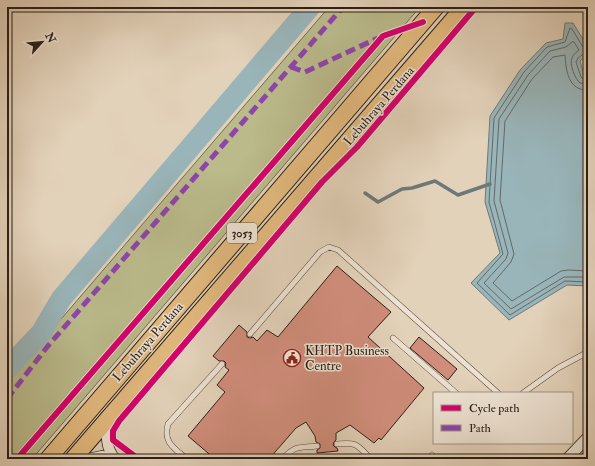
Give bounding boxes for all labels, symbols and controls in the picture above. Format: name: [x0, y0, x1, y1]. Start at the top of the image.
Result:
north arrow: [22, 22, 62, 62]
text: N: [42, 29, 59, 46]
street label: Lebuhraya Perdana: [340, 63, 419, 150]
road number: 3053: [227, 223, 257, 243]
street label: Lebuhraya Perdana: [109, 299, 188, 386]
place label: KHTP Business Centre: [305, 343, 389, 374]
public building icon: KHTP Business Centre: [282, 348, 302, 368]
legend: [433, 392, 573, 444]
text: Cycle path: [469, 401, 520, 416]
text: Path: [469, 421, 492, 436]

